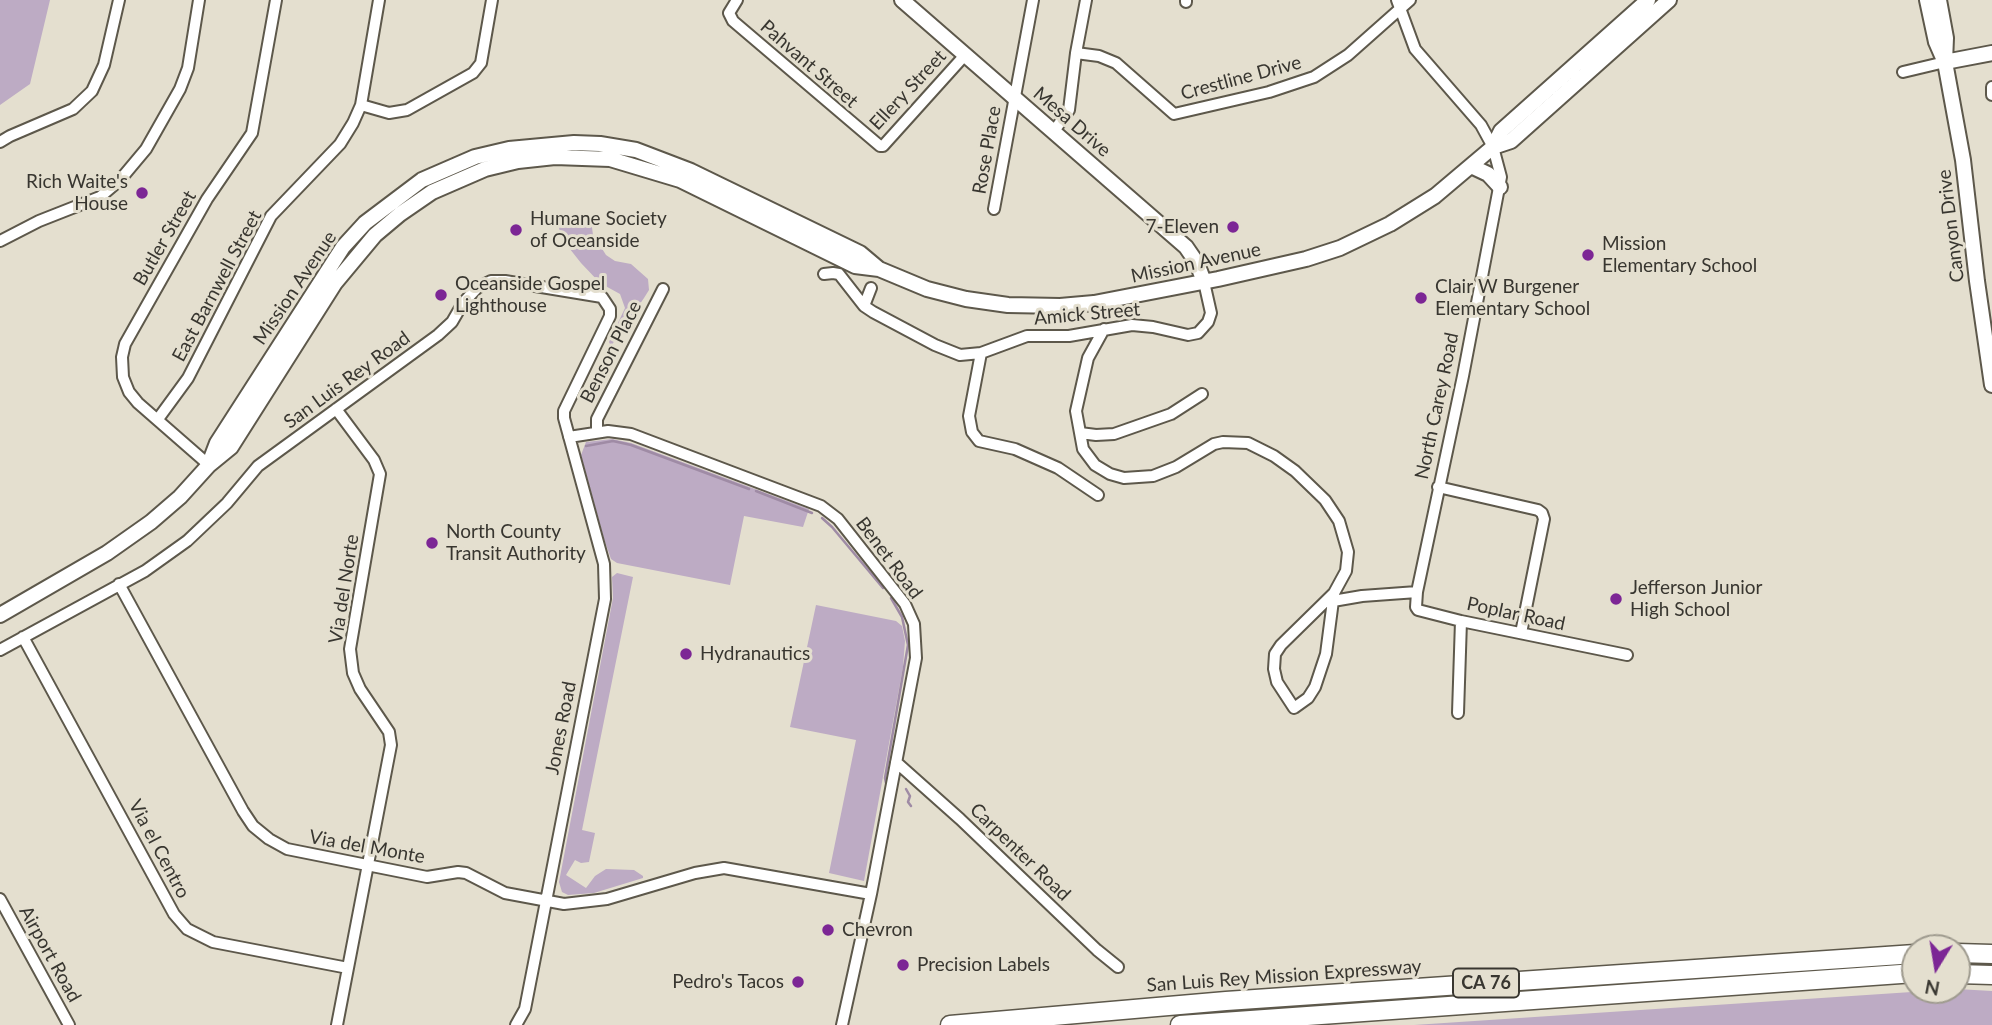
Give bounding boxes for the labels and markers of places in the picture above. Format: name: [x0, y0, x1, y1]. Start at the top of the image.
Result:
place label: Rich Waite's House: [26, 171, 128, 215]
marker: Rich Waite's House: [134, 185, 150, 201]
place label: Humane Society of Oceanside: [530, 208, 667, 252]
place label: 7-Eleven: [1146, 216, 1219, 238]
marker: 7-Eleven: [1225, 219, 1241, 235]
marker: Humane Society of Oceanside: [508, 222, 524, 238]
place label: Mission Elementary School: [1602, 233, 1757, 277]
marker: Mission Elementary School: [1580, 247, 1596, 263]
place label: Oceanside Gospel Lighthouse: [455, 273, 605, 317]
place label: Clair W Burgener Elementary School: [1435, 276, 1590, 320]
marker: Oceanside Gospel Lighthouse: [433, 287, 449, 303]
marker: Clair W Burgener Elementary School: [1413, 290, 1429, 306]
place label: North County Transit Authority: [446, 521, 586, 565]
marker: North County Transit Authority: [424, 535, 440, 551]
place label: Jefferson Junior High School: [1630, 577, 1763, 621]
marker: Jefferson Junior High School: [1608, 591, 1624, 607]
place label: Hydranautics: [700, 643, 810, 665]
marker: Hydranautics: [678, 646, 694, 662]
place label: Chevron: [842, 919, 913, 941]
marker: Chevron: [820, 922, 836, 938]
place label: Precision Labels: [917, 954, 1050, 976]
marker: Precision Labels: [895, 957, 911, 973]
place label: Pedro's Tacos: [672, 971, 784, 993]
marker: Pedro's Tacos: [790, 974, 806, 990]

